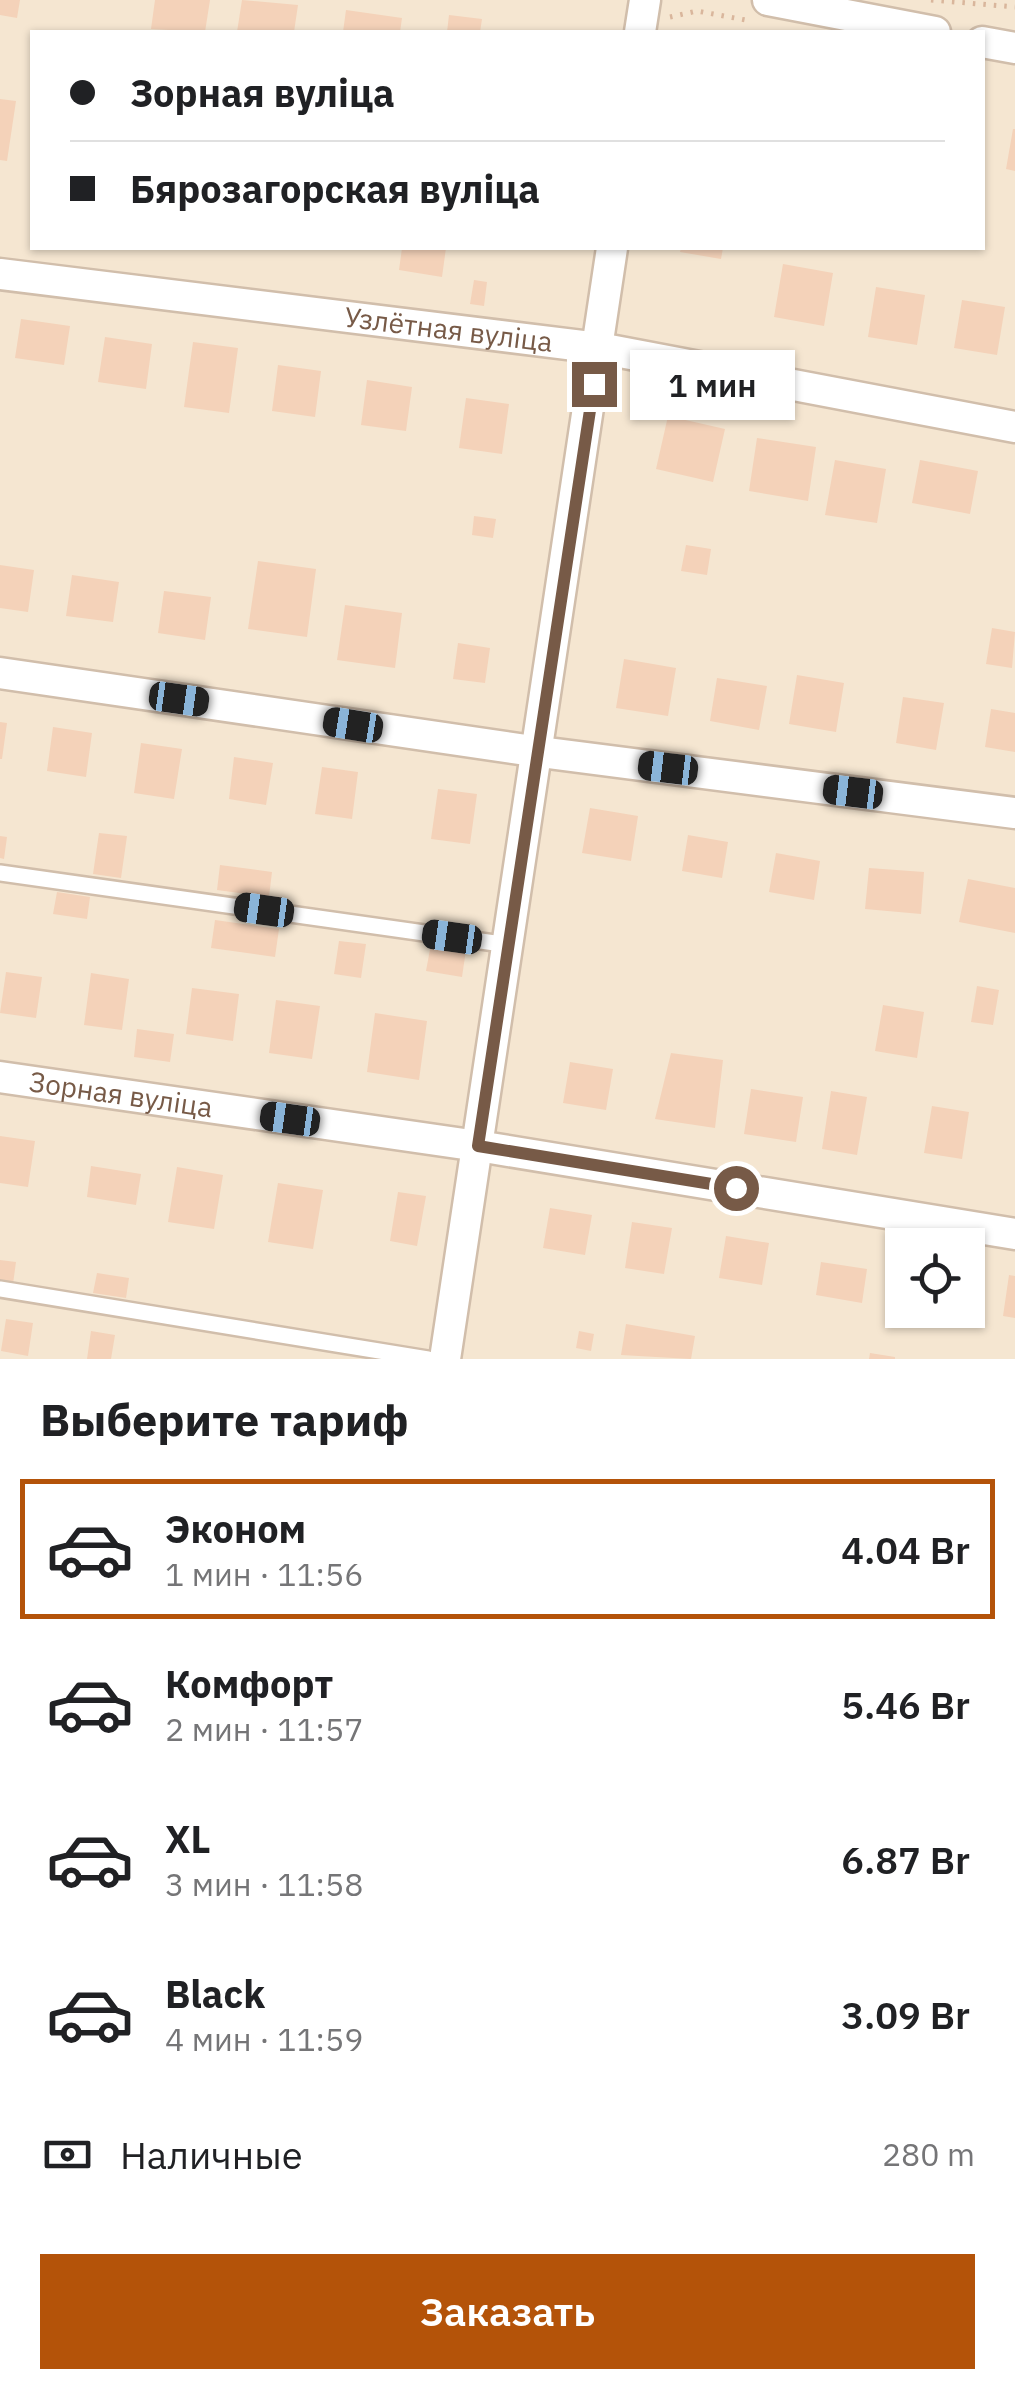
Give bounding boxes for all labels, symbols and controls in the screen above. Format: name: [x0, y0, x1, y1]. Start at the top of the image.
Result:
text: Зорная вуліца: [130, 68, 395, 117]
text: Бярозагорская вуліца: [130, 164, 540, 213]
street label: Узлётная вуліца: [342, 298, 555, 360]
callout: 1 мин: [629, 349, 794, 419]
route end: [572, 362, 617, 407]
text: 1 мин: [668, 364, 757, 406]
car: [147, 680, 211, 718]
car: [321, 705, 385, 745]
car: [636, 749, 700, 787]
car: [821, 773, 885, 811]
car: [232, 891, 296, 929]
car: [420, 918, 484, 956]
street label: Зорная вуліца: [27, 1062, 215, 1125]
car: [258, 1100, 322, 1138]
route start: [714, 1166, 759, 1211]
map controls: [885, 1228, 985, 1328]
button: locate: [885, 1228, 985, 1328]
text: Выберите тариф: [40, 1390, 409, 1448]
icon: car: [45, 1504, 135, 1594]
text: Эконом: [165, 1504, 306, 1553]
text: 4.04 Br: [841, 1525, 970, 1574]
text: 1 мин · 11:56: [165, 1553, 363, 1595]
icon: car: [45, 1659, 135, 1749]
text: Комфорт: [165, 1659, 333, 1708]
text: 5.46 Br: [841, 1680, 970, 1729]
text: 2 мин · 11:57: [165, 1708, 363, 1750]
icon: car: [45, 1814, 135, 1904]
text: XL: [165, 1814, 211, 1863]
text: 6.87 Br: [841, 1835, 970, 1884]
text: 3 мин · 11:58: [165, 1863, 363, 1905]
icon: car: [45, 1969, 135, 2059]
text: Black: [165, 1969, 265, 2018]
text: 3.09 Br: [841, 1990, 970, 2039]
text: 4 мин · 11:59: [165, 2018, 363, 2060]
icon: cash: [40, 2127, 95, 2182]
text: Наличные: [120, 2130, 303, 2179]
text: 280 m: [882, 2133, 975, 2175]
button: Заказать: [40, 2254, 975, 2369]

